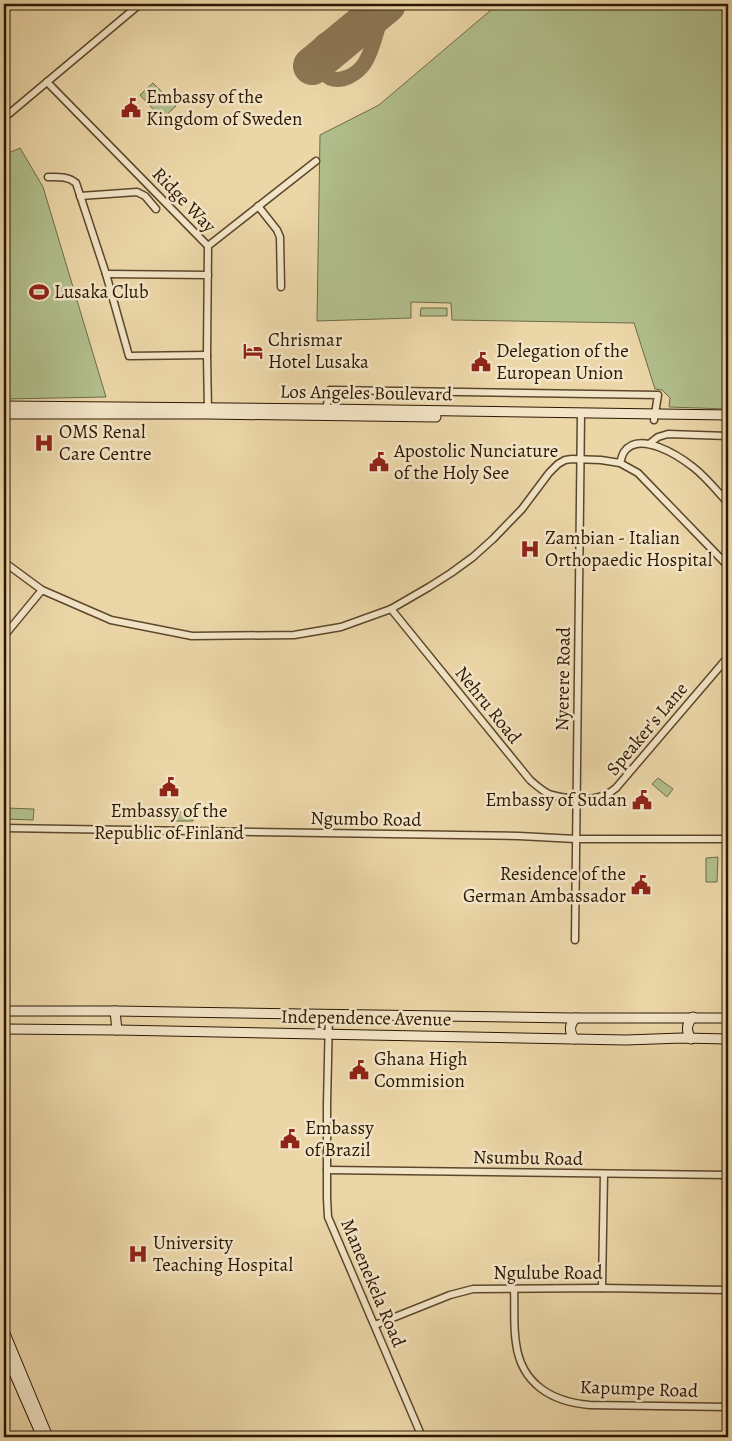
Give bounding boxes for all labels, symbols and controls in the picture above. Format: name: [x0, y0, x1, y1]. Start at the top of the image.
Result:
place label: Embassy of the Kingdom of Sweden: [146, 84, 302, 132]
public building icon: Embassy of the Kingdom of Sweden: [120, 97, 142, 119]
street label: Ridge Way: [146, 161, 222, 239]
place label: Lusaka Club: [54, 279, 149, 305]
sports icon: Lusaka Club: [28, 281, 50, 303]
place label: Chrismar Hotel Lusaka: [268, 327, 369, 375]
place label: Delegation of the European Union: [496, 338, 629, 386]
hotel icon: Chrismar Hotel Lusaka: [242, 340, 264, 362]
public building icon: Delegation of the European Union: [470, 351, 492, 373]
street label: Los Angeles Boulevard: [280, 378, 453, 408]
place label: OMS Renal Care Centre: [59, 419, 151, 467]
hospital icon: OMS Renal Care Centre: [33, 432, 55, 454]
place label: Apostolic Nunciature of the Holy See: [393, 438, 558, 486]
public building icon: Apostolic Nunciature of the Holy See: [368, 451, 390, 473]
place label: Zambian - Italian Orthopaedic Hospital: [545, 525, 713, 573]
hospital icon: Zambian - Italian Orthopaedic Hospital: [519, 538, 541, 560]
street label: Nyerere Road: [549, 626, 577, 731]
street label: Nehru Road: [449, 661, 528, 750]
street label: Speaker's Lane: [600, 677, 694, 781]
public building icon: Embassy of the Republic of Finland: [158, 776, 180, 798]
place label: Embassy of Sudan: [485, 787, 627, 813]
public building icon: Embassy of Sudan: [631, 789, 653, 811]
place label: Embassy of the Republic of Finland: [94, 798, 245, 846]
street label: Ngumbo Road: [310, 805, 423, 833]
place label: Residence of the German Ambassador: [463, 861, 626, 909]
public building icon: Residence of the German Ambassador: [630, 874, 652, 896]
street label: Independence Avenue: [281, 1004, 451, 1032]
place label: Ghana High Commision: [374, 1046, 468, 1094]
public building icon: Ghana High Commision: [348, 1059, 370, 1081]
place label: Embassy of Brazil: [305, 1115, 374, 1163]
public building icon: Embassy of Brazil: [279, 1128, 301, 1150]
street label: Nsumbu Road: [473, 1144, 584, 1172]
street label: Manenekela Road: [334, 1215, 412, 1352]
place label: University Teaching Hospital: [153, 1230, 293, 1278]
hospital icon: University Teaching Hospital: [127, 1243, 149, 1265]
street label: Ngulube Road: [493, 1260, 604, 1286]
street label: Kapumpe Road: [579, 1374, 699, 1404]

